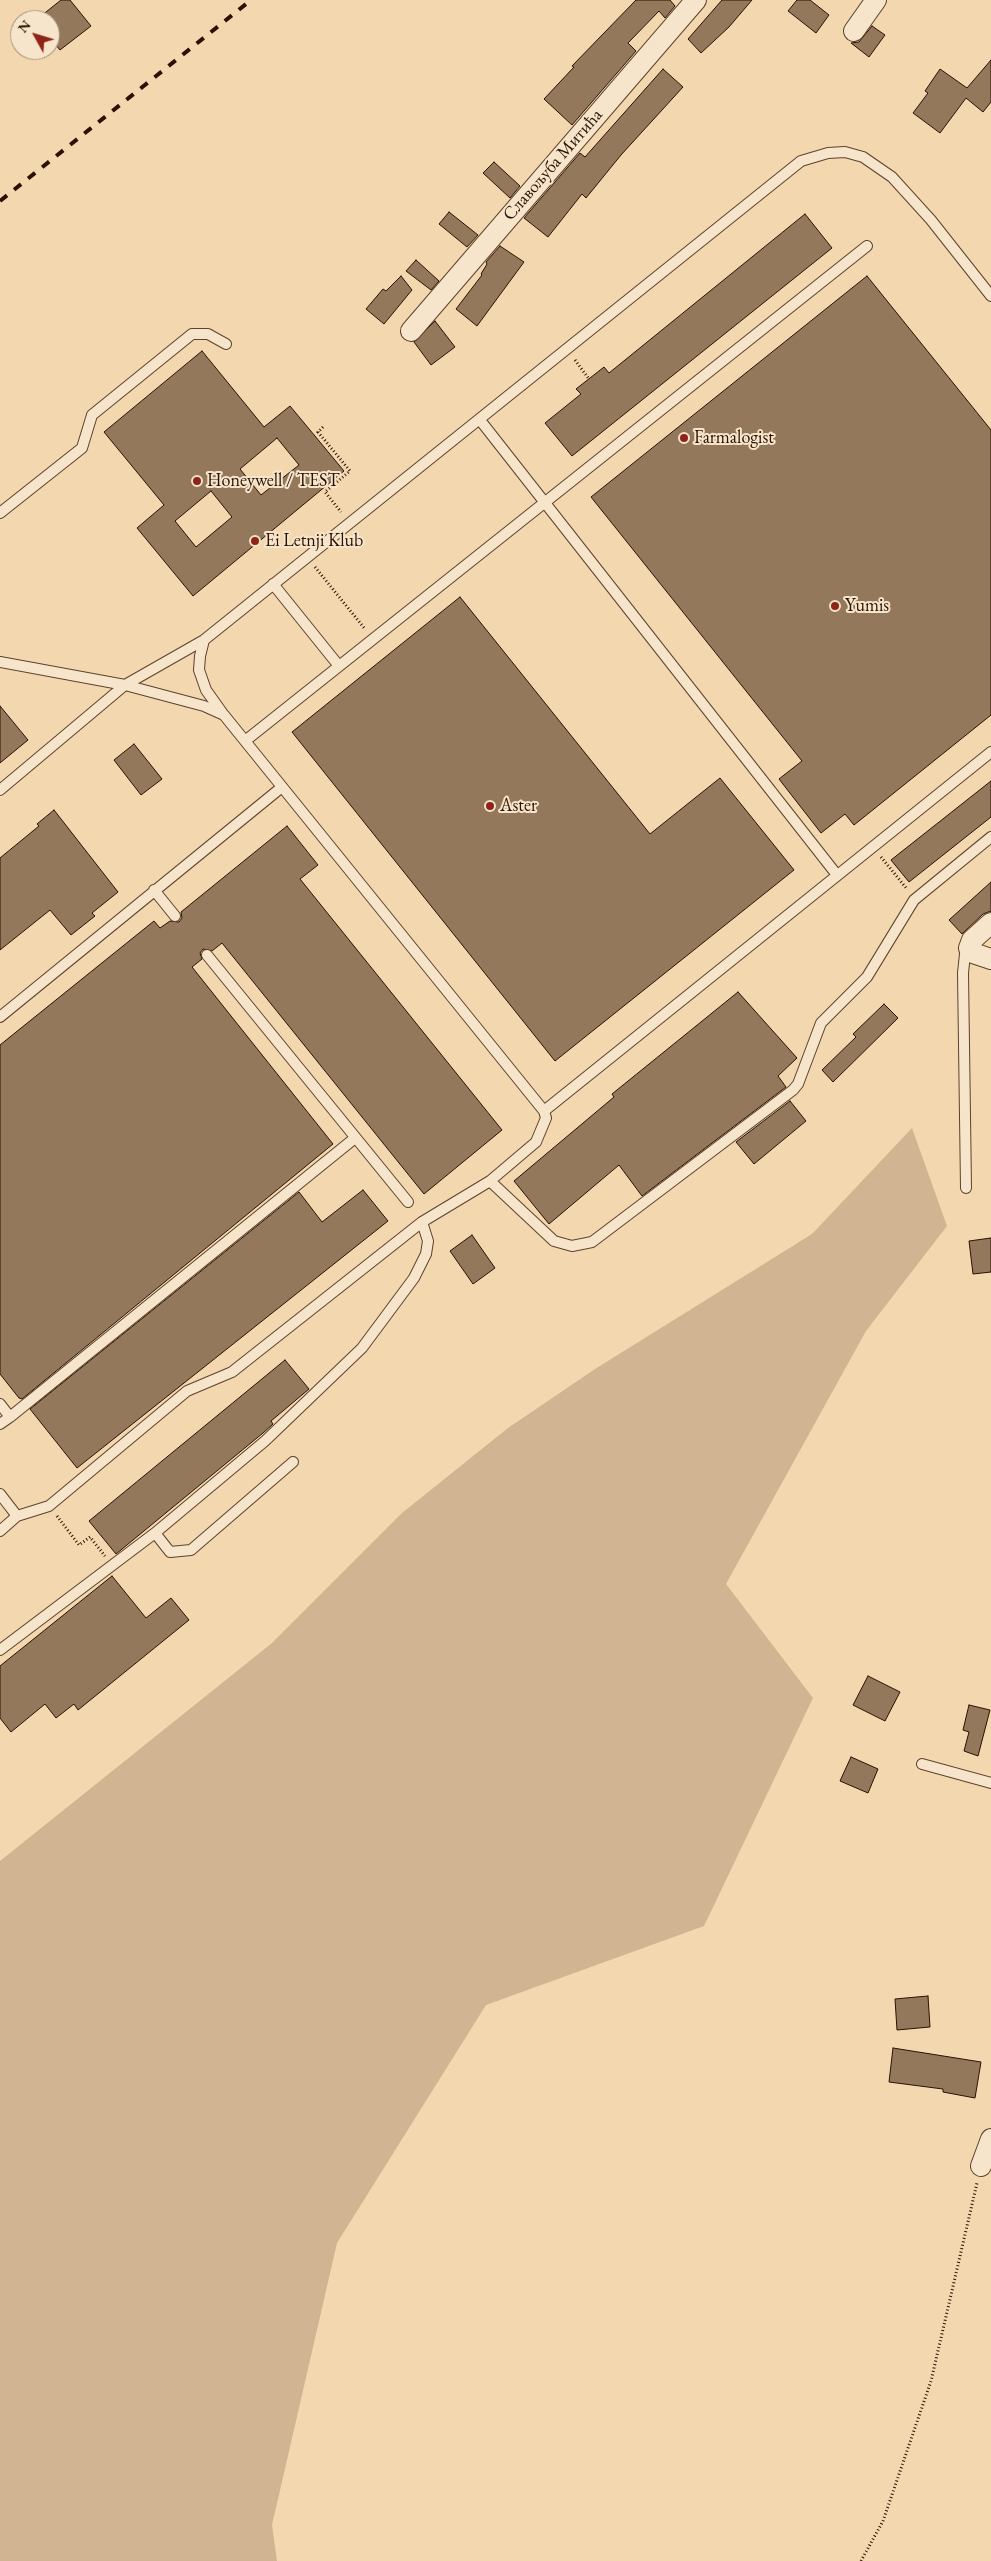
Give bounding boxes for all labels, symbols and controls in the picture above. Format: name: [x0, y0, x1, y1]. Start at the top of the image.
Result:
north arrow: [10, 10, 60, 60]
text: N: [14, 16, 35, 36]
street label: Славољуба Митића: [499, 105, 607, 225]
place label: Farmalogist: [694, 427, 774, 449]
marker: Farmalogist: [678, 432, 690, 444]
place label: Honeywell / TEST: [207, 470, 339, 492]
marker: Honeywell / TEST: [191, 475, 203, 487]
place label: Ei Letnji Klub: [265, 530, 363, 552]
marker: Ei Letnji Klub: [249, 535, 261, 547]
place label: Yumis: [845, 595, 889, 617]
marker: Yumis: [829, 600, 841, 612]
place label: Aster: [500, 795, 537, 817]
marker: Aster: [484, 800, 496, 812]

